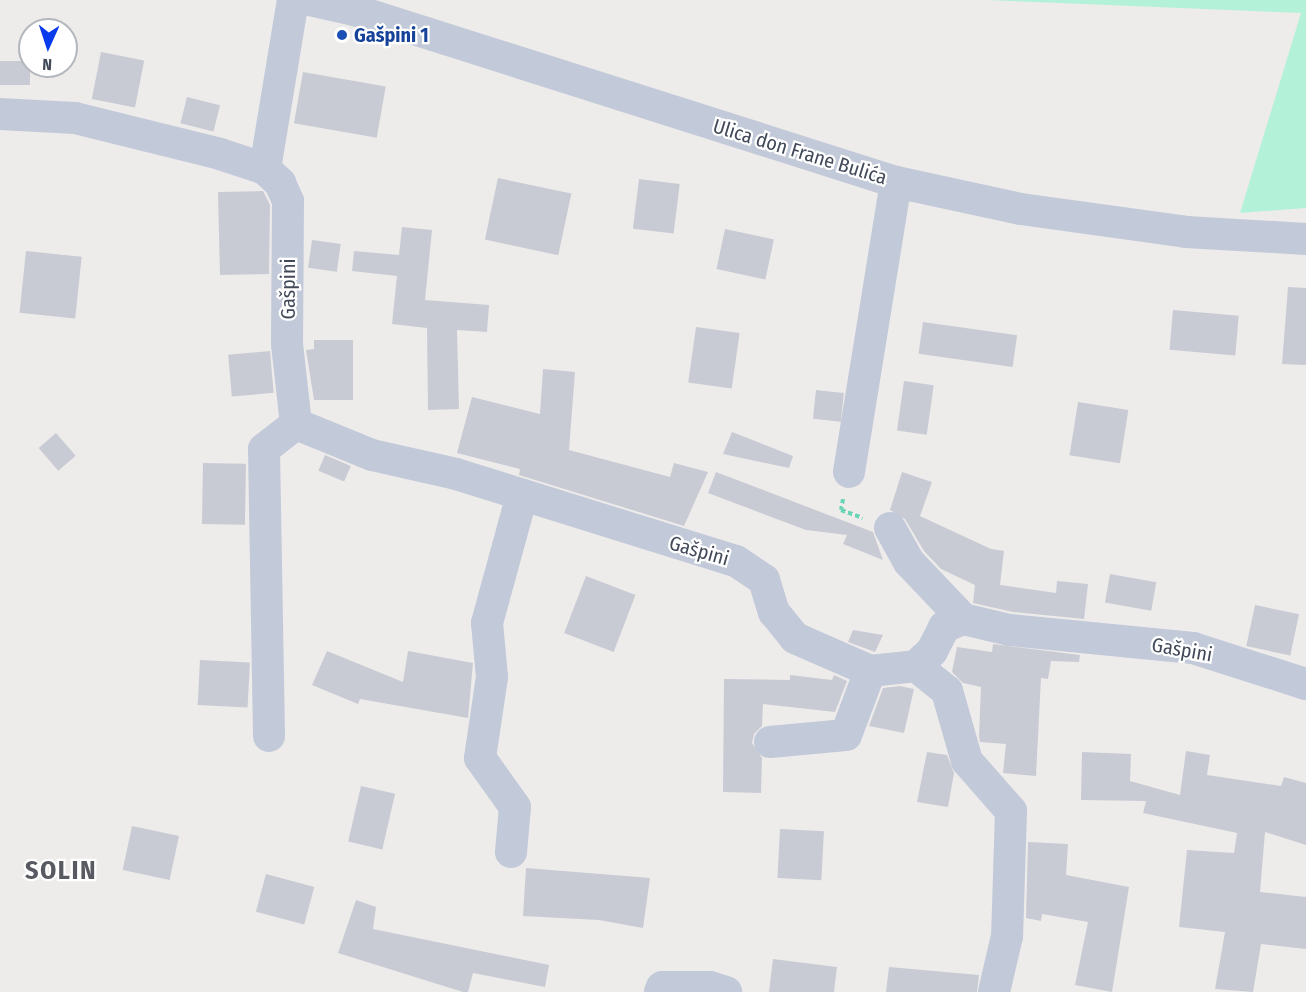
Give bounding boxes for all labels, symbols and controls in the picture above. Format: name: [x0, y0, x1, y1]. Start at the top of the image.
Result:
north arrow: [18, 18, 78, 78]
place label: Gašpini 1: [354, 23, 429, 47]
marker: Gašpini 1: [335, 28, 349, 42]
text: N: [42, 55, 52, 74]
street label: Ulica don Frane Bulića: [710, 114, 890, 190]
street label: Gašpini: [276, 259, 300, 319]
street label: Gašpini: [666, 531, 732, 571]
street label: Gašpini: [1150, 633, 1214, 667]
district label: SOLIN: [25, 855, 97, 887]

